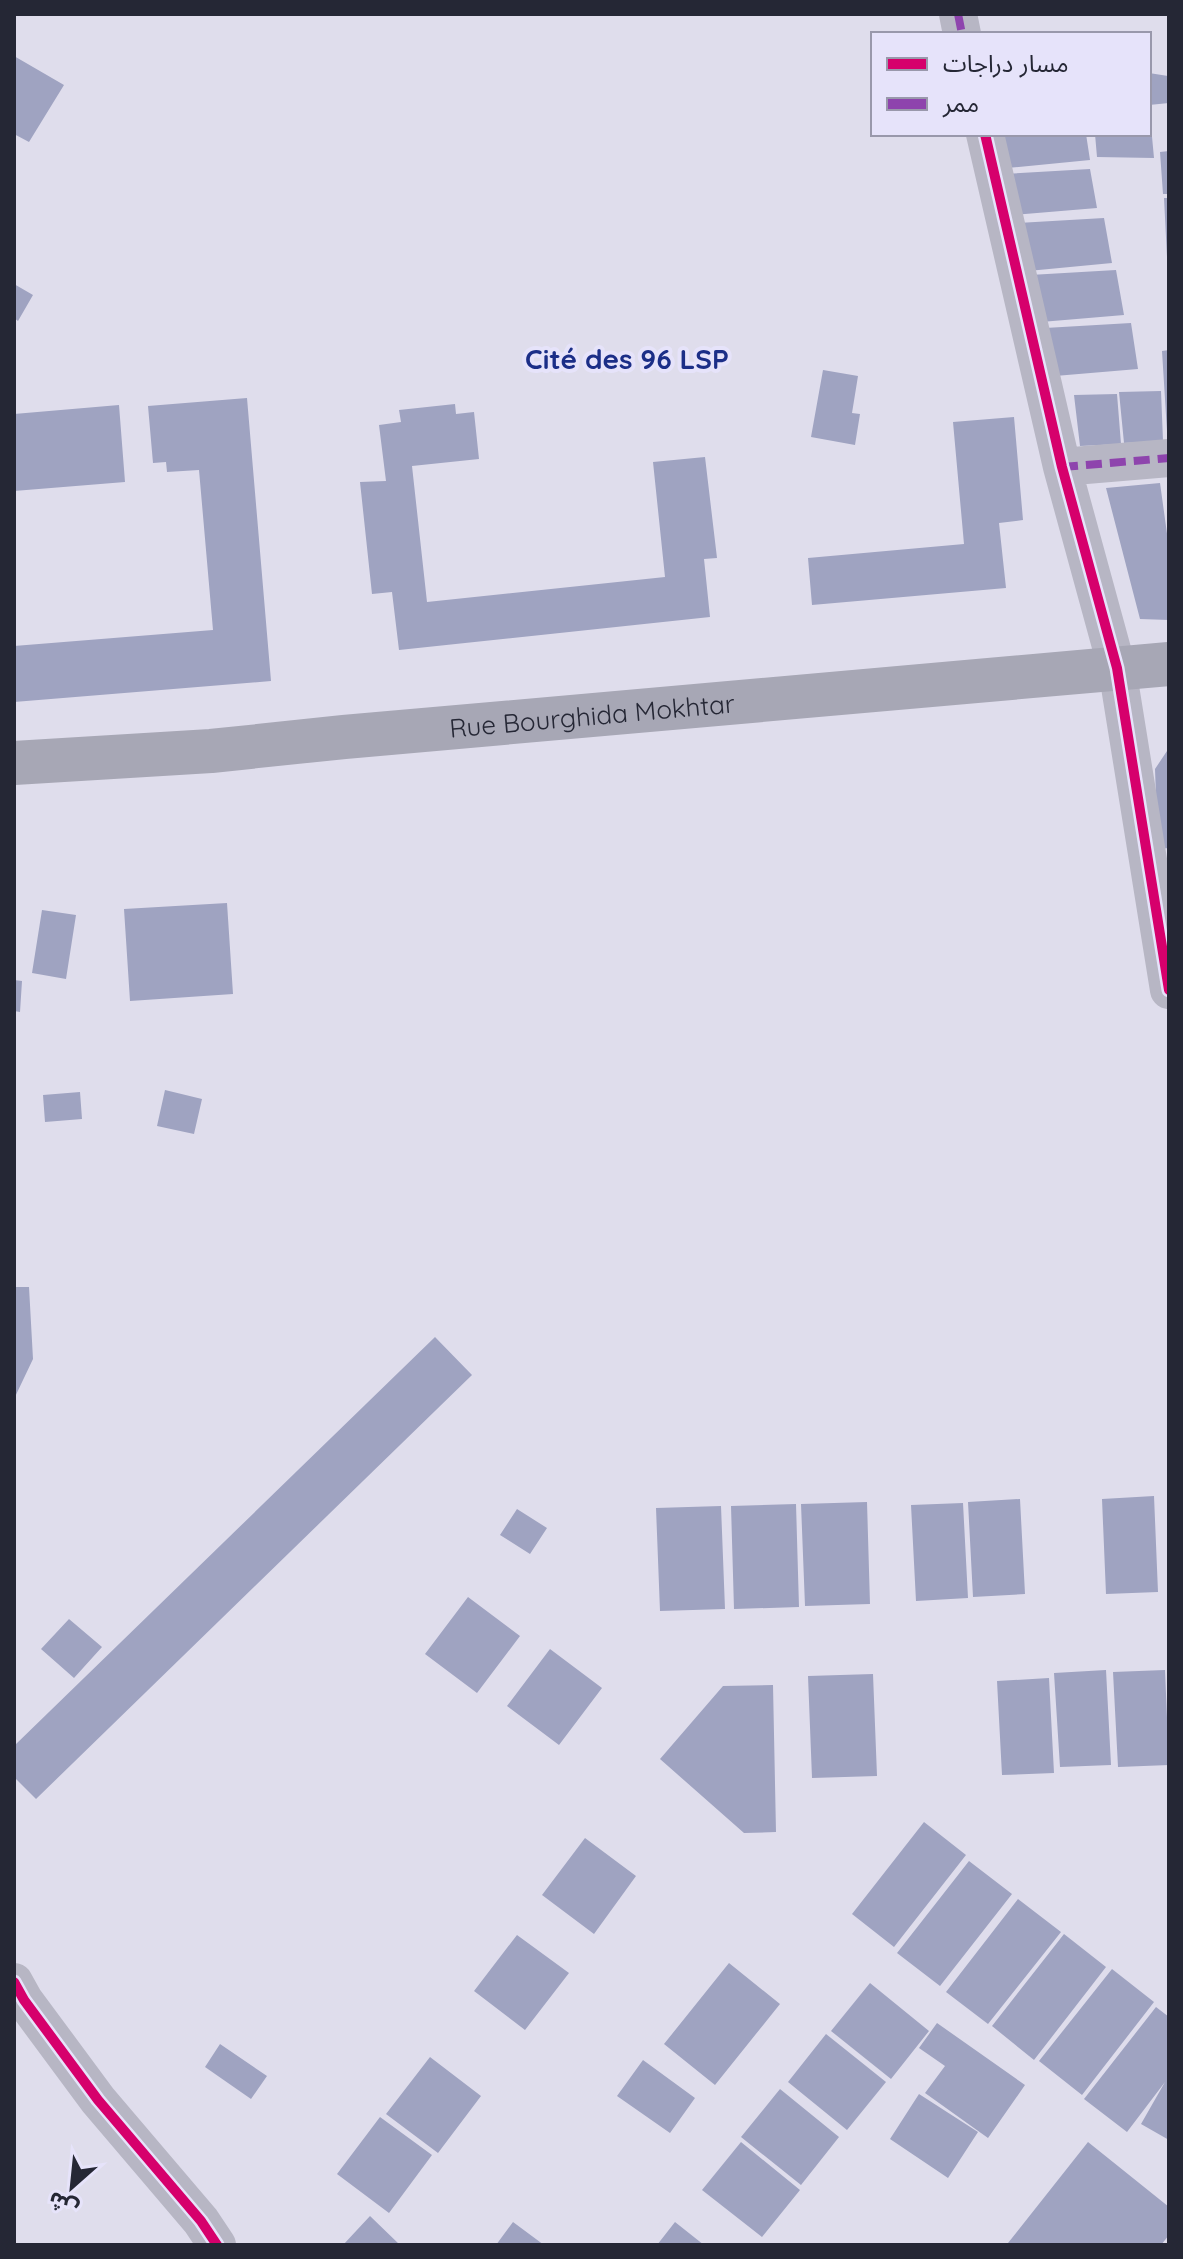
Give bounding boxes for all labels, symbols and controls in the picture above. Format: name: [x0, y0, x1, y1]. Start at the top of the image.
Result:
legend: [871, 32, 1151, 136]
text: مسار دراجات: [943, 48, 1069, 78]
text: ممر: [942, 88, 979, 118]
district label: Cité des 96 LSP: [525, 341, 729, 376]
street label: Rue Bourghida Mokhtar: [448, 686, 736, 744]
north arrow: [32, 2147, 112, 2227]
text: ش: [43, 2186, 83, 2224]

